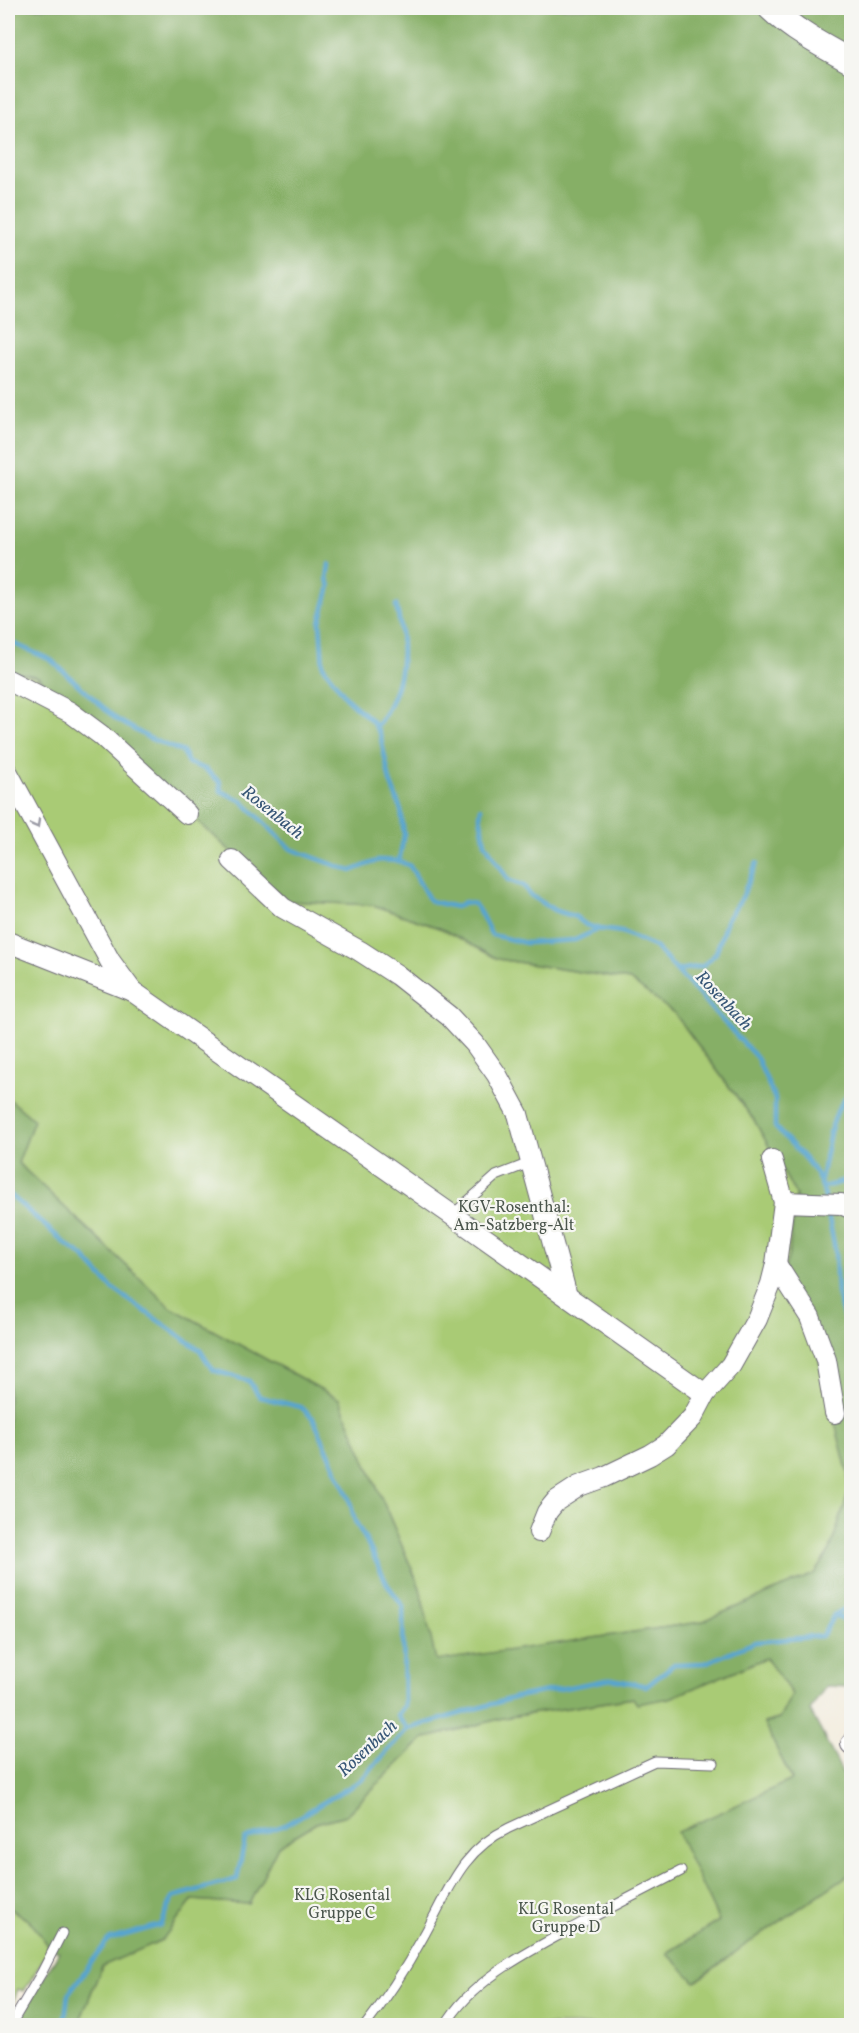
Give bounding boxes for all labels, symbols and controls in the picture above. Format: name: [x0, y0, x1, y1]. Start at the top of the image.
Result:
water label: Rosenbach: [236, 780, 308, 846]
one-way arrow: [29, 818, 40, 828]
water label: Rosenbach: [689, 966, 757, 1036]
park label: KGV-Rosenthal: Am-Satzberg-Alt: [454, 1197, 575, 1237]
water label: Rosenbach: [333, 1715, 403, 1783]
park label: KLG Rosental Gruppe C: [294, 1885, 390, 1925]
park label: KLG Rosental Gruppe D: [518, 1899, 614, 1939]

